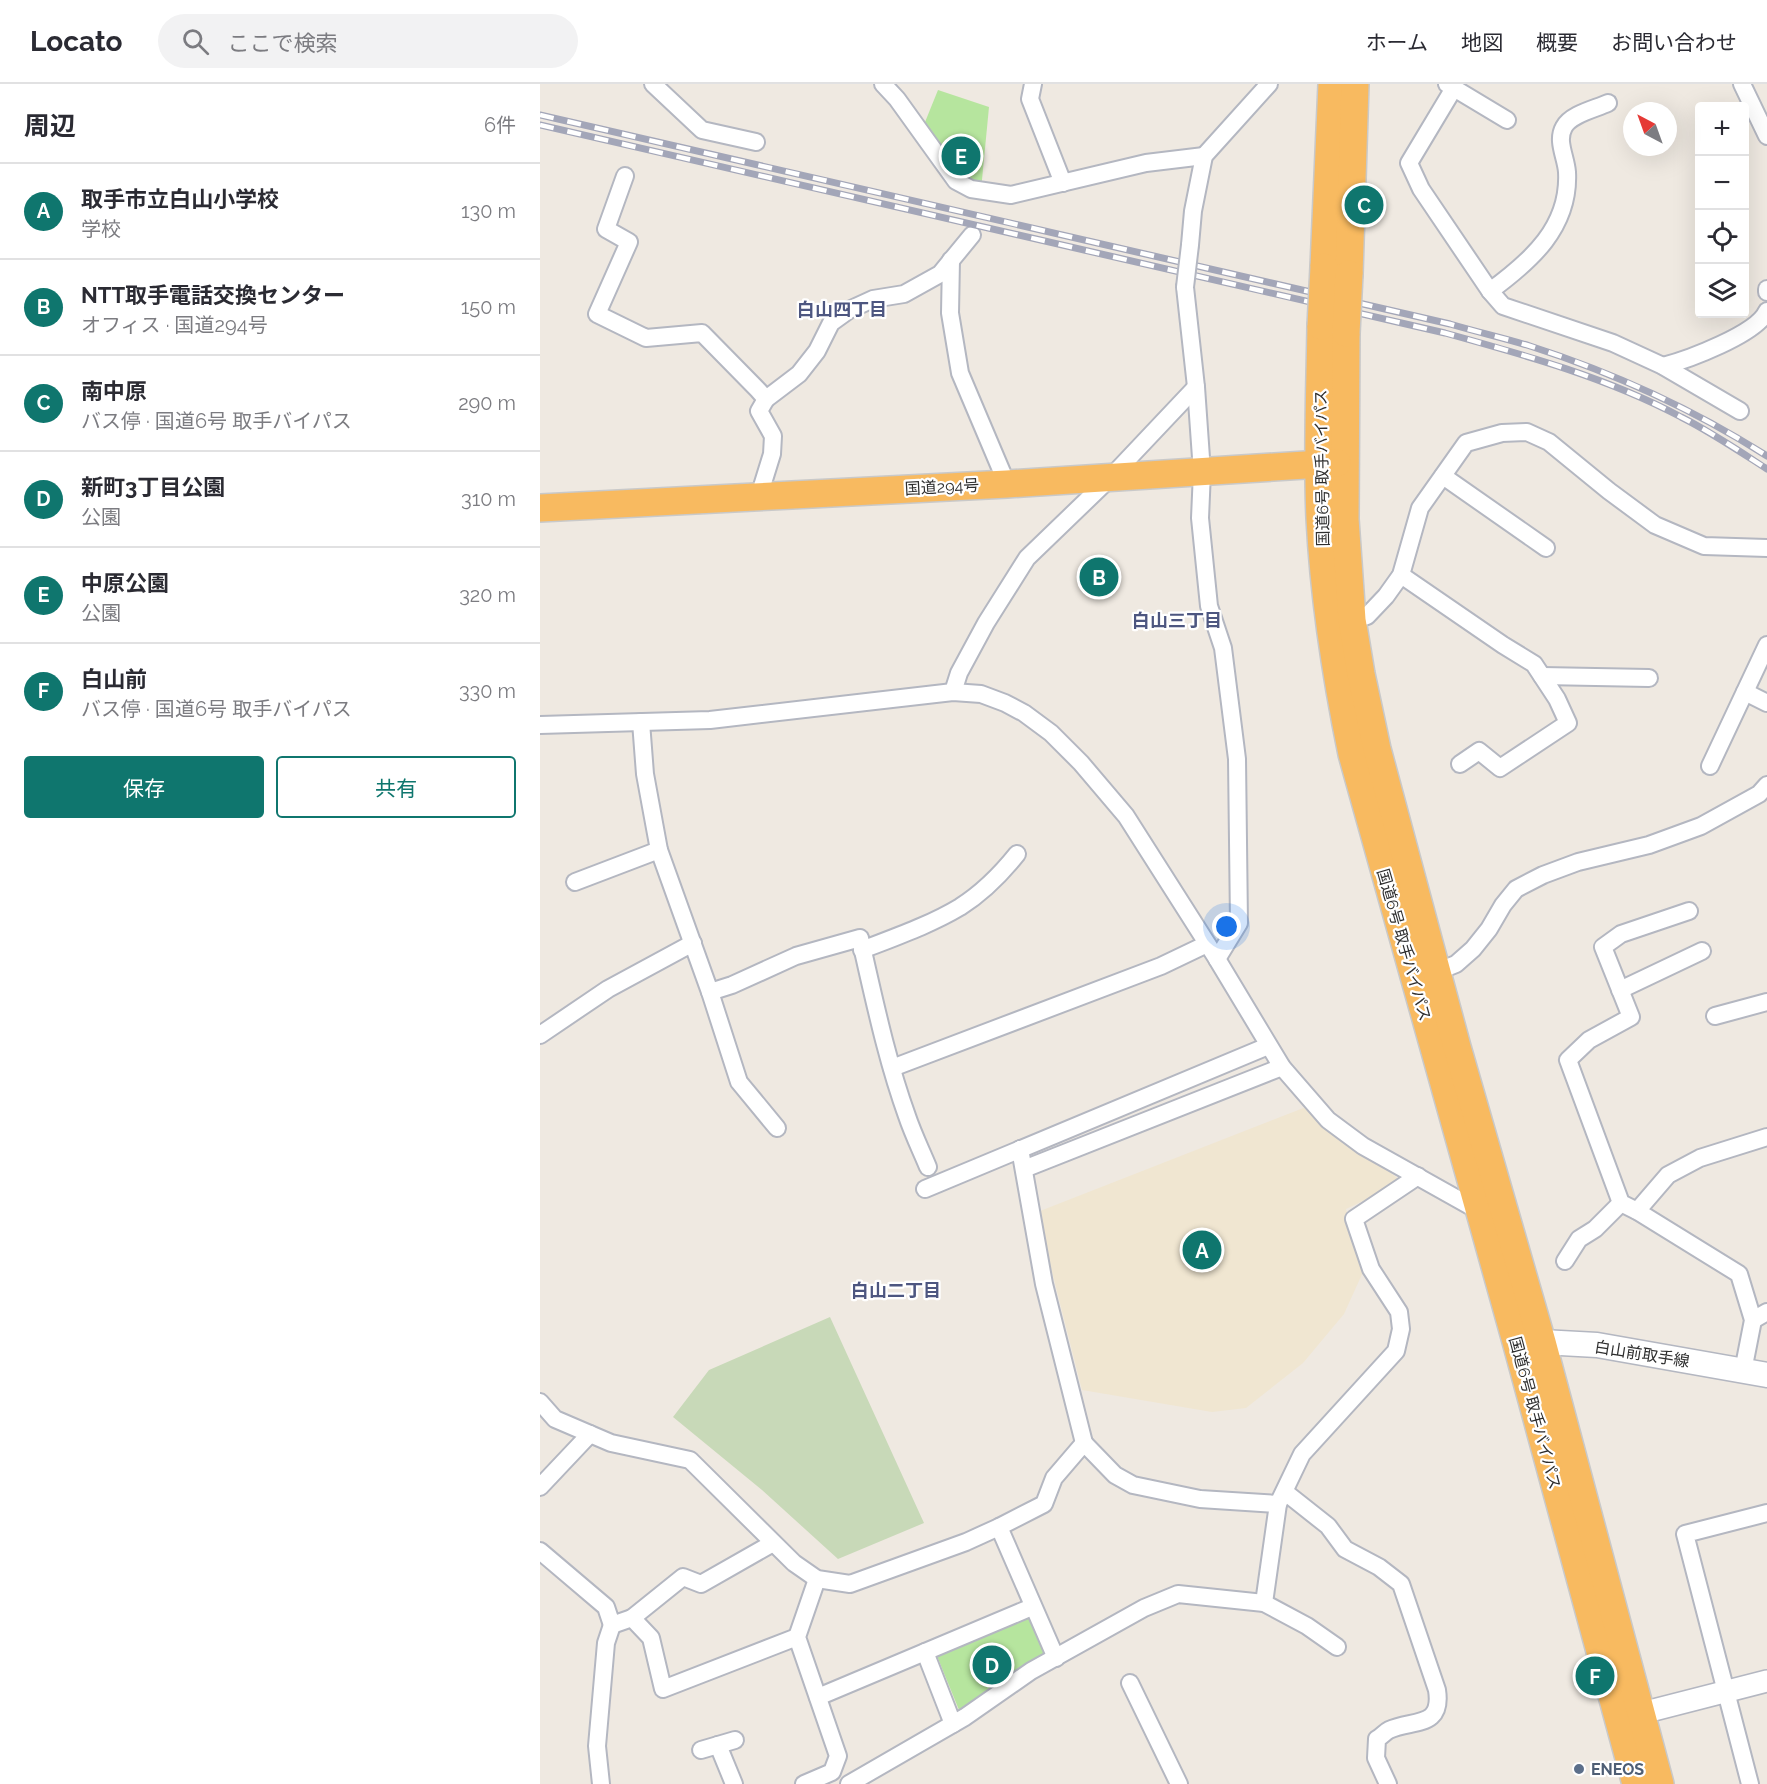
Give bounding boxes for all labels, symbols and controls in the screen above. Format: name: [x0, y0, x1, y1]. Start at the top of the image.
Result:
search box: [158, 14, 578, 68]
text: Locato: [30, 25, 122, 58]
icon: search: [179, 25, 212, 58]
text: ここで検索: [227, 30, 338, 56]
text: ホーム: [1366, 30, 1428, 55]
text: 地図: [1461, 30, 1503, 55]
text: 概要: [1536, 30, 1578, 55]
text: お問い合わせ: [1611, 30, 1737, 55]
north arrow: [1623, 102, 1677, 156]
map controls: [1695, 102, 1749, 318]
button: +: [1695, 102, 1749, 156]
text: 周辺: [24, 111, 76, 141]
text: 6件: [484, 113, 516, 137]
pin: E: [942, 134, 980, 178]
button: −: [1695, 156, 1749, 210]
pin: C: [1344, 182, 1384, 228]
text: 取手市立白山小学校: [81, 186, 279, 212]
text: A: [37, 199, 50, 223]
text: 130 m: [461, 199, 516, 223]
button: locate: [1695, 210, 1749, 264]
text: 学校: [81, 217, 121, 241]
button: layers: [1695, 264, 1749, 318]
text: NTT取手電話交換センター: [81, 282, 345, 308]
text: B: [37, 295, 50, 319]
text: 150 m: [461, 295, 516, 319]
district label: 白山四丁目: [797, 299, 887, 320]
text: オフィス · 国道294号: [81, 313, 268, 337]
text: 南中原: [81, 378, 147, 404]
street label: 国道6号 取手バイパス: [1311, 389, 1333, 547]
text: C: [37, 391, 50, 415]
text: 290 m: [458, 391, 516, 415]
text: バス停 · 国道6号 取手バイパス: [81, 409, 352, 433]
text: 新町3丁目公園: [81, 474, 225, 500]
street label: 国道294号: [904, 476, 980, 498]
text: D: [36, 487, 51, 511]
text: 310 m: [461, 487, 516, 511]
text: 公園: [81, 505, 121, 529]
pin: B: [1080, 554, 1118, 600]
text: 中原公園: [81, 570, 169, 596]
text: E: [37, 583, 50, 607]
text: 320 m: [459, 583, 516, 607]
text: 公園: [81, 601, 121, 625]
district label: 白山三丁目: [1132, 610, 1222, 631]
text: 白山前: [81, 666, 147, 692]
text: F: [38, 679, 49, 703]
text: 330 m: [459, 679, 516, 703]
text: バス停 · 国道6号 取手バイパス: [81, 697, 352, 721]
button: 保存: [24, 756, 264, 818]
button: 共有: [276, 756, 516, 818]
street label: 国道6号 取手バイパス: [1373, 867, 1435, 1023]
your location: [1212, 912, 1241, 941]
pin: A: [1182, 1228, 1222, 1272]
district label: 白山二丁目: [851, 1280, 941, 1301]
street label: 国道6号 取手バイパス: [1505, 1335, 1565, 1491]
street label: 白山前取手線: [1593, 1337, 1691, 1371]
pin: D: [972, 1642, 1012, 1688]
pin: F: [1576, 1654, 1614, 1698]
place label: ENEOS: [1591, 1760, 1644, 1779]
marker: ENEOS: [1572, 1762, 1586, 1776]

